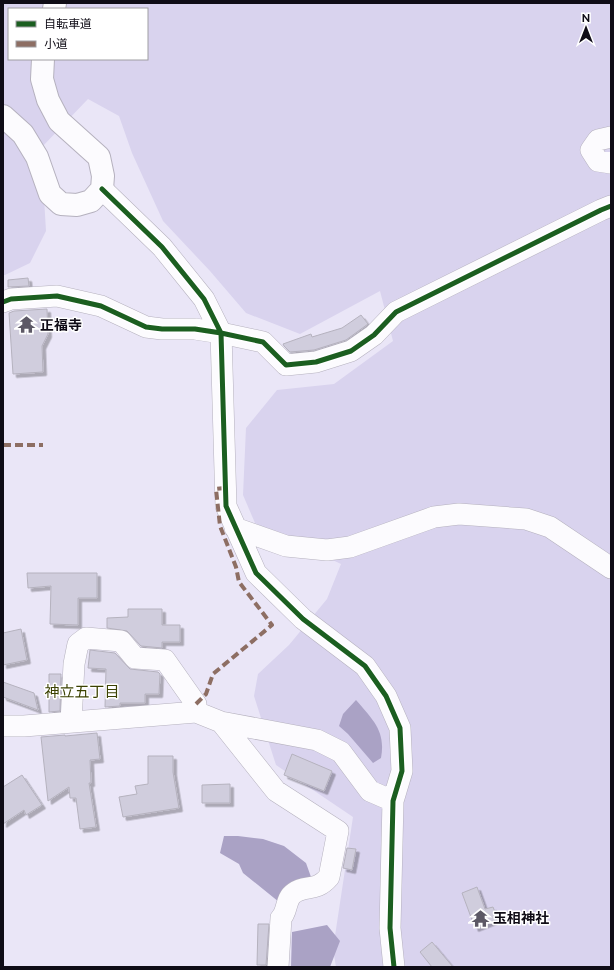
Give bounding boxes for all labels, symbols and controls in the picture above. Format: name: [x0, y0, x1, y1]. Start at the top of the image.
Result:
legend: [8, 8, 148, 60]
north arrow: [566, 8, 606, 48]
text: N: [582, 12, 590, 25]
text: 自転車道: [44, 17, 92, 31]
text: 小道: [44, 37, 68, 51]
temple icon: 正福寺: [17, 315, 37, 335]
place label: 正福寺: [40, 317, 82, 333]
district label: 神立五丁目: [44, 683, 120, 701]
temple icon: 玉相神社: [470, 908, 490, 928]
place label: 玉相神社: [493, 910, 549, 926]

